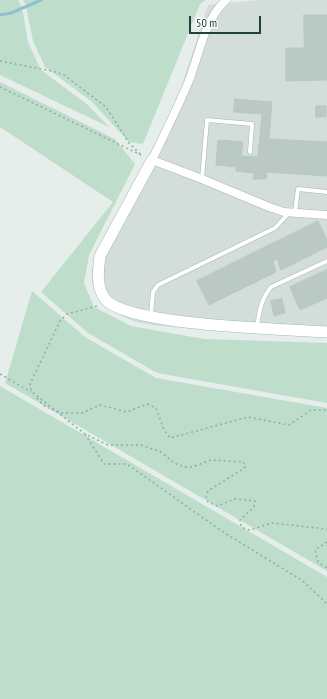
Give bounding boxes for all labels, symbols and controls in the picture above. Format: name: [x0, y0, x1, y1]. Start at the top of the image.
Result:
scale bar: [191, 8, 263, 34]
text: 50 m: [196, 15, 217, 30]

